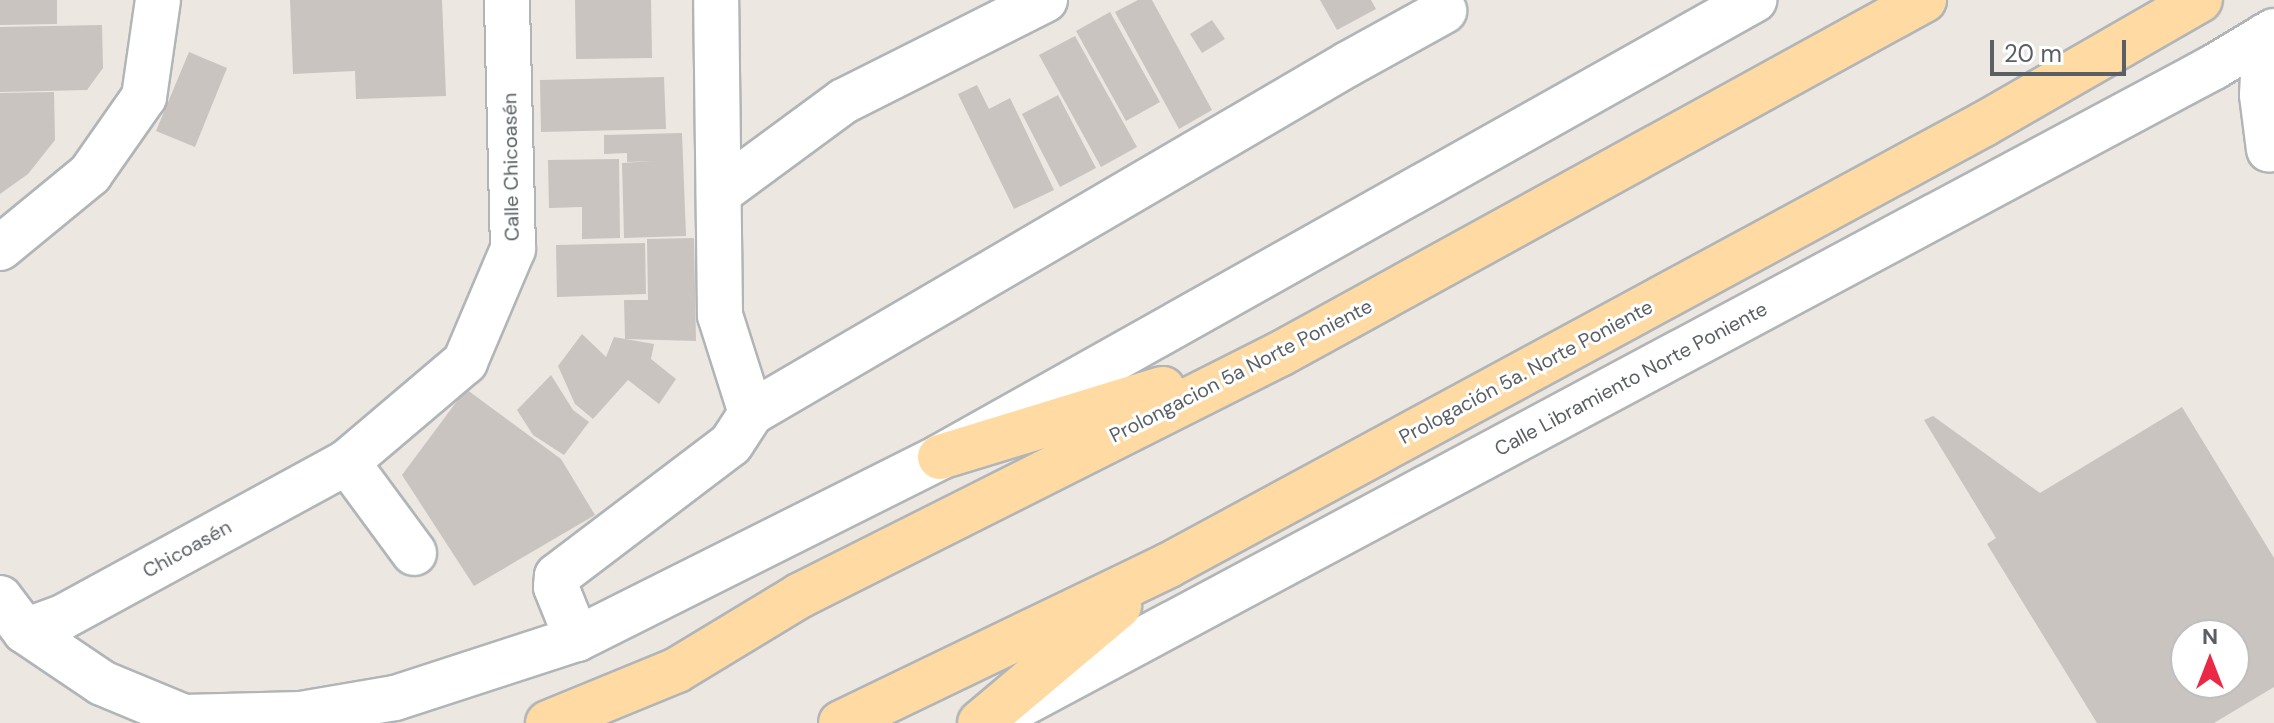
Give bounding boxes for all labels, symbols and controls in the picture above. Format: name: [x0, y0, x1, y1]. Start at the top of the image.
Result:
scale bar: [1994, 24, 2130, 74]
text: 20 m: [2004, 38, 2062, 69]
street label: Calle Chicoasén: [498, 93, 524, 241]
street label: Prolongacion 5a Norte Poniente: [1106, 294, 1376, 448]
street label: Prologación 5a. Norte Poniente: [1395, 295, 1657, 449]
street label: Calle Libramiento Norte Poniente: [1491, 297, 1771, 461]
street label: Chicoasén: [138, 515, 236, 583]
north arrow: [2170, 619, 2250, 699]
text: N: [2202, 622, 2218, 651]

